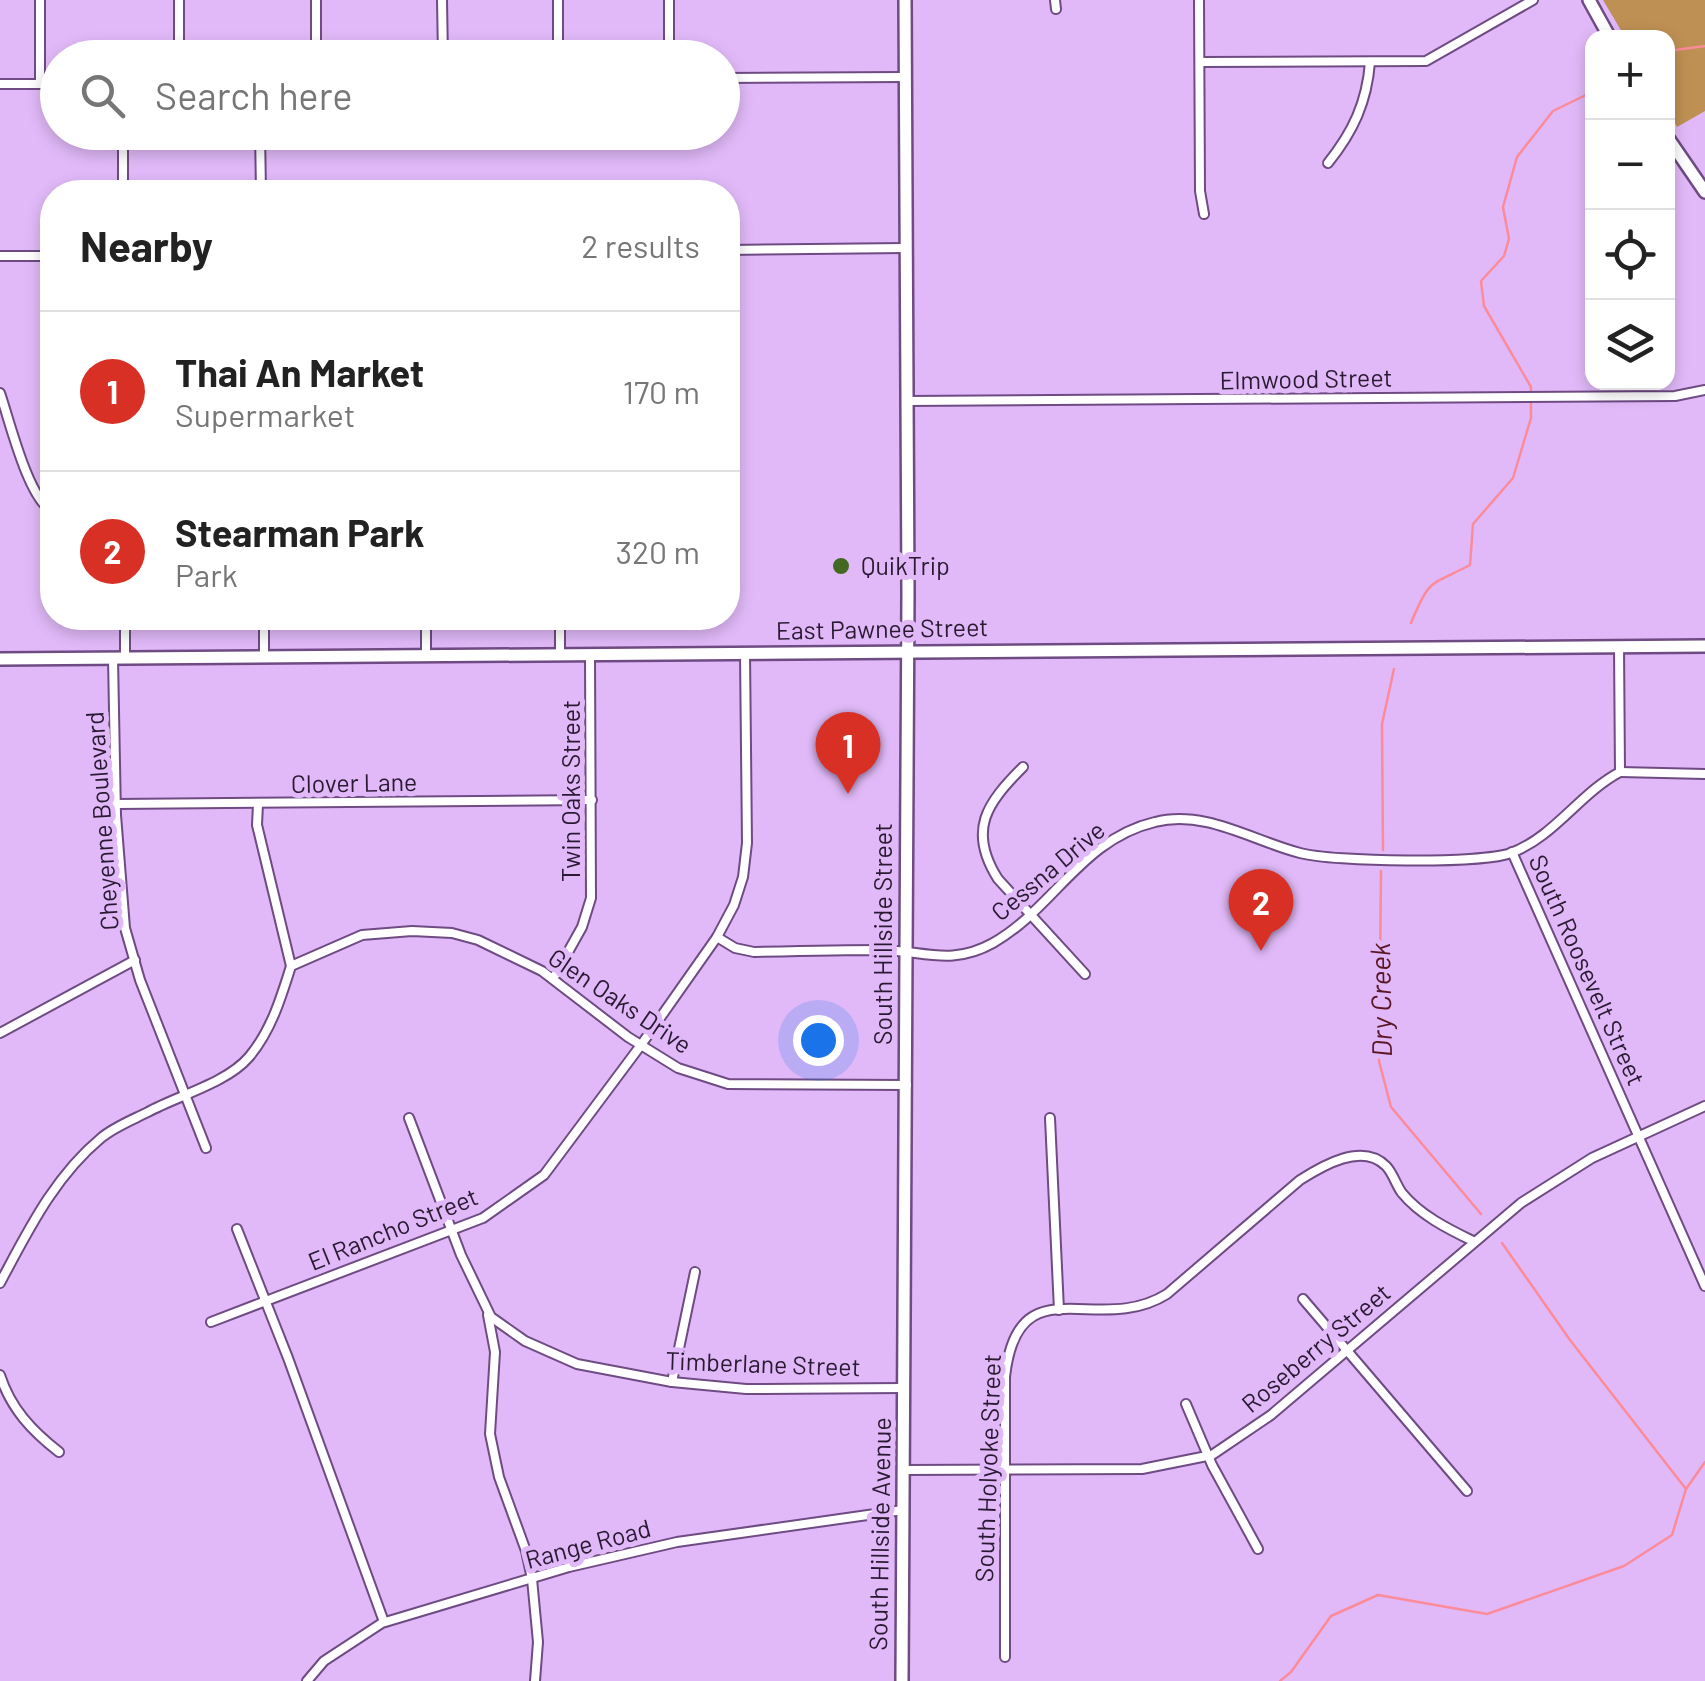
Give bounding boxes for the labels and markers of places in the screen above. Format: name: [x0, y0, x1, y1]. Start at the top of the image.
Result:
place label: QuikTrip: [861, 550, 950, 580]
marker: QuikTrip: [830, 555, 852, 577]
pin: 1: [816, 712, 880, 794]
pin: 2: [1228, 868, 1294, 951]

